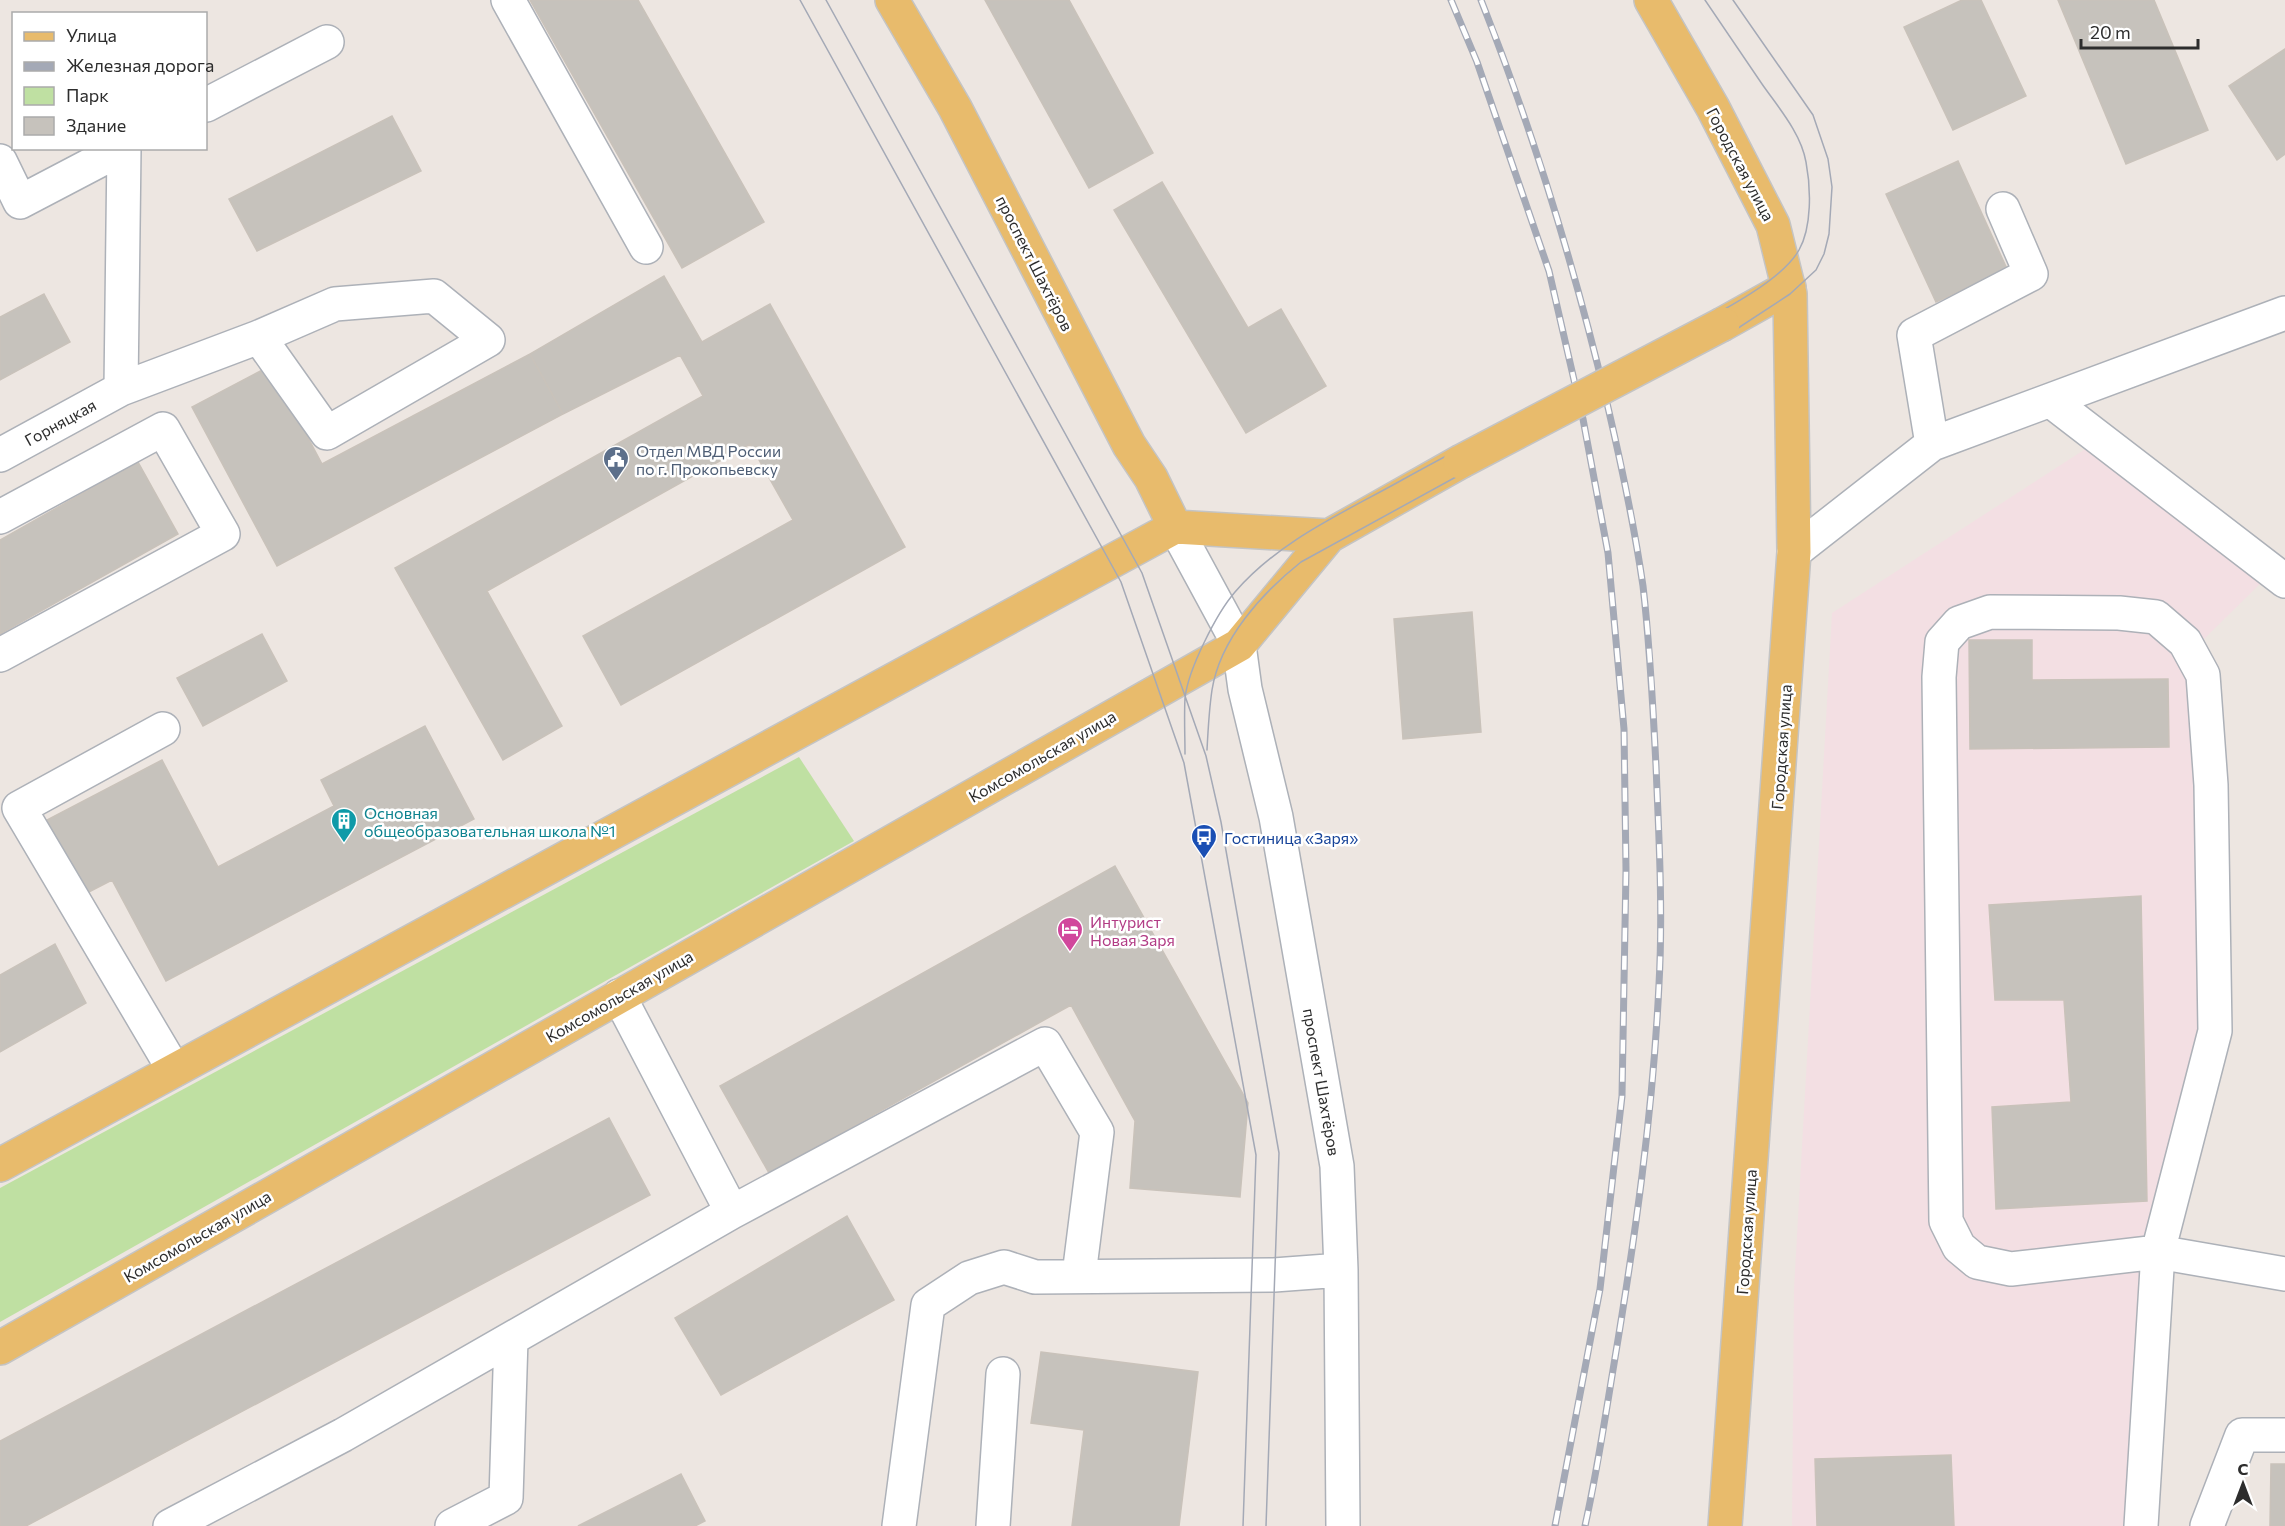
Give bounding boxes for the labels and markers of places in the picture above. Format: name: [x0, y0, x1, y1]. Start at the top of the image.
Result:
place label: Отдел МВД России по г. Прокопьевску: [636, 441, 781, 478]
public building icon: Отдел МВД России по г. Прокопьевску: [601, 444, 631, 482]
place label: Основная общеобразовательная школа №1: [364, 803, 616, 840]
building icon: Основная общеобразовательная школа №1: [329, 806, 359, 844]
bus stop icon: Гостиница «Заря»: [1189, 822, 1219, 860]
place label: Гостиница «Заря»: [1224, 828, 1358, 847]
place label: Интурист Новая Заря: [1090, 912, 1175, 949]
hotel icon: Интурист Новая Заря: [1055, 915, 1085, 953]

